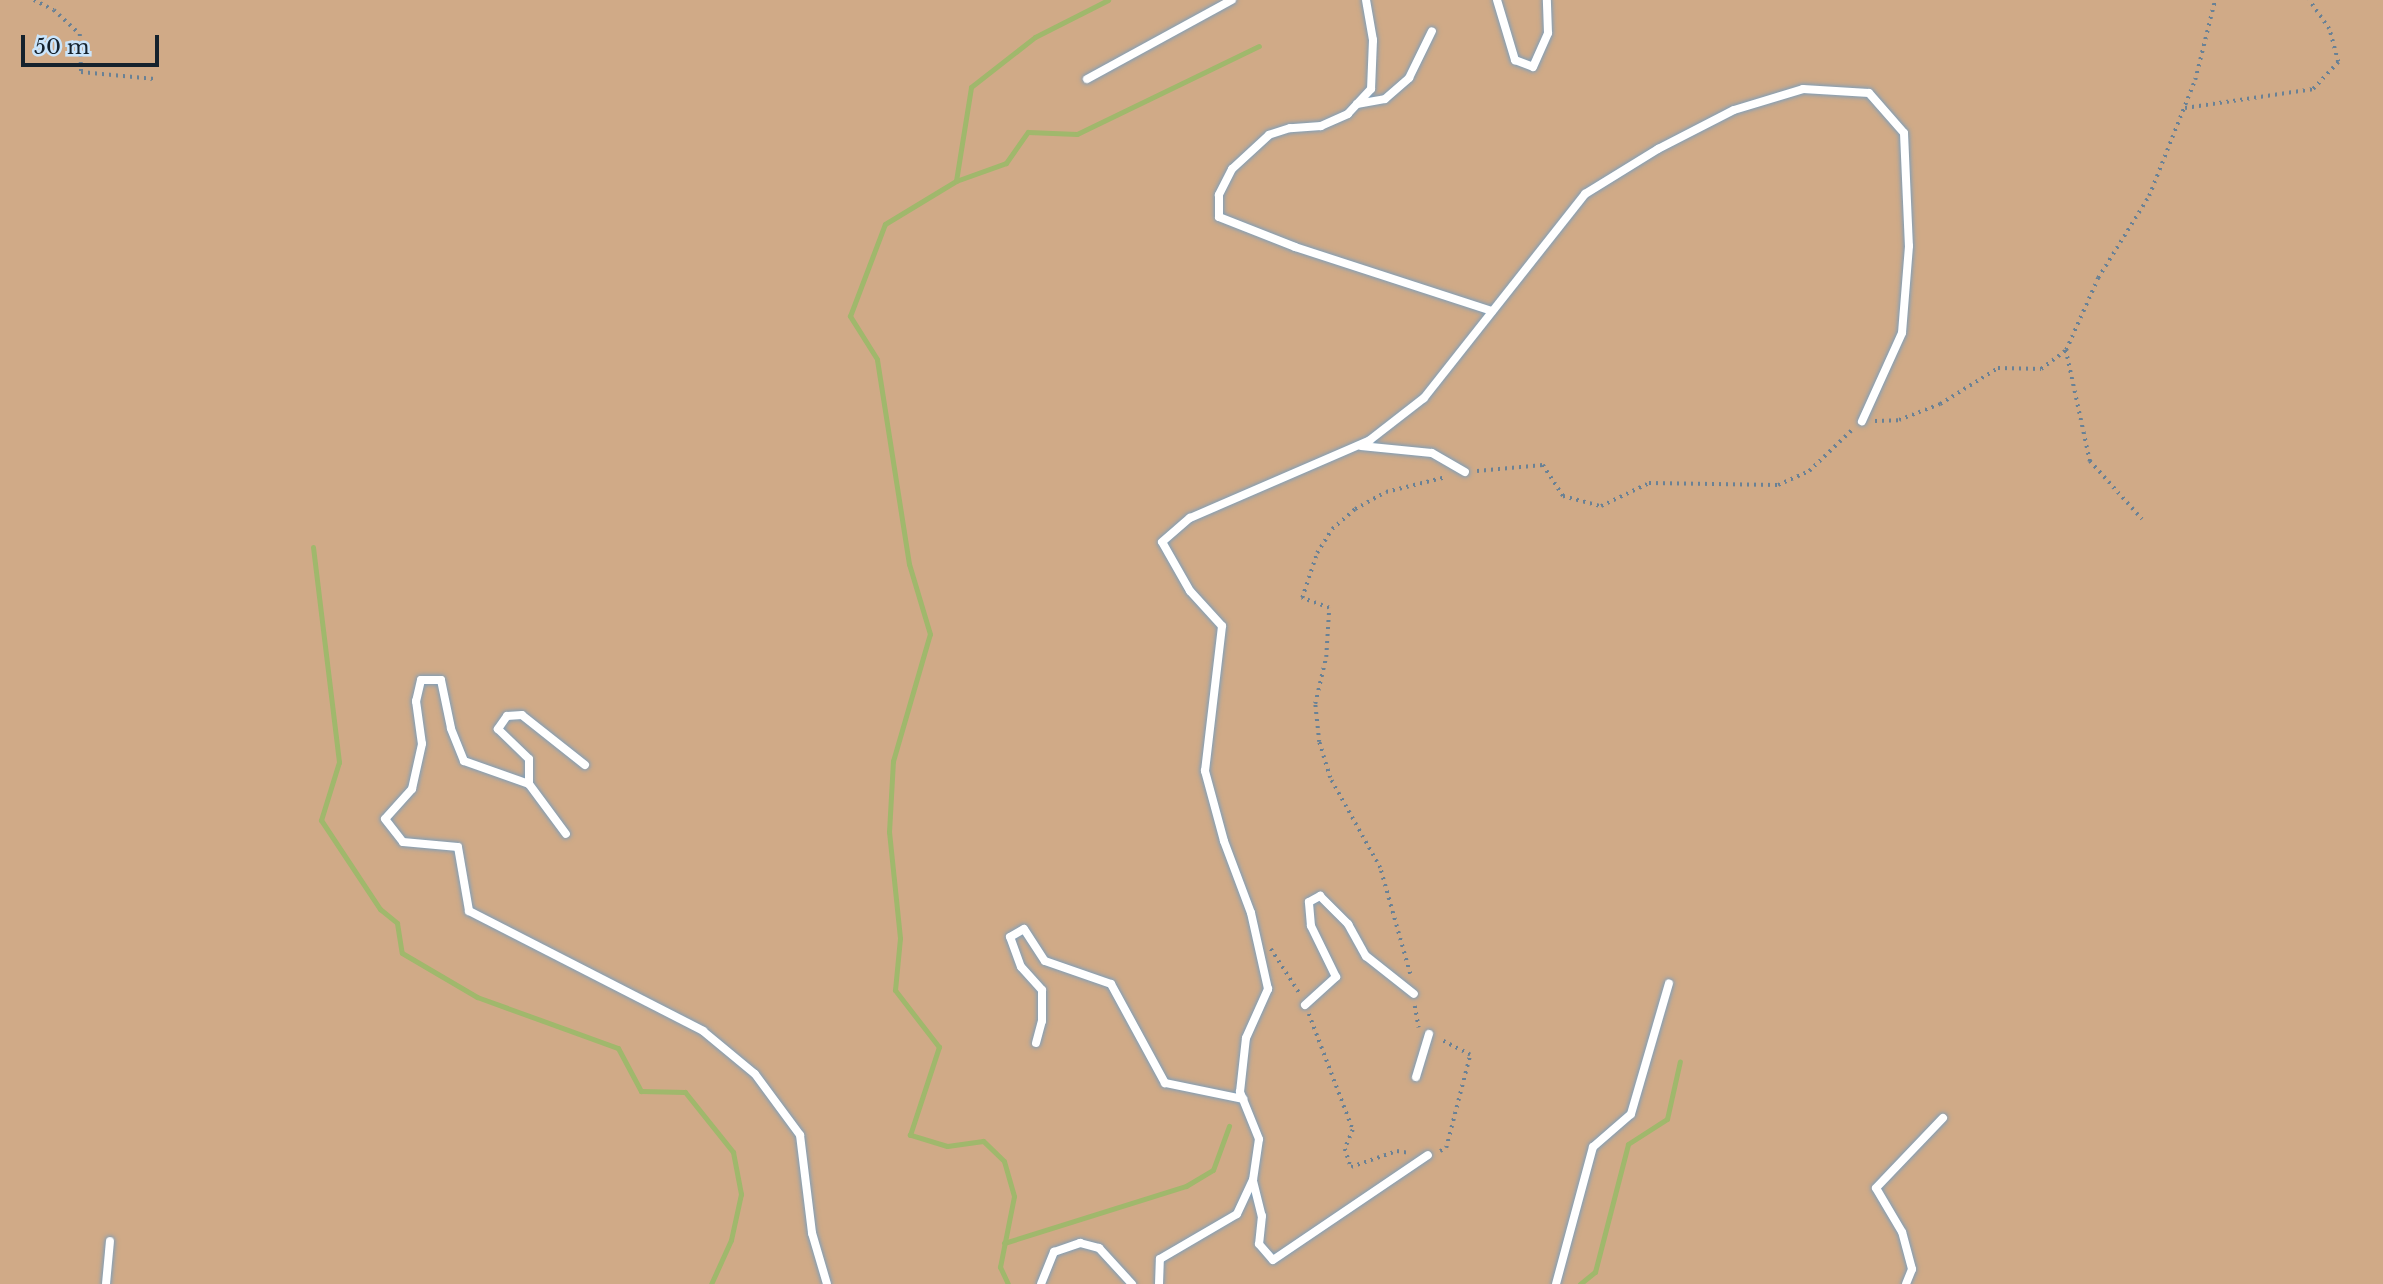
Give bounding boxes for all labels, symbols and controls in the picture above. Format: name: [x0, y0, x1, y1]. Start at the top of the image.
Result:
scale bar: [24, 21, 163, 65]
text: 50 m: [34, 34, 89, 60]

